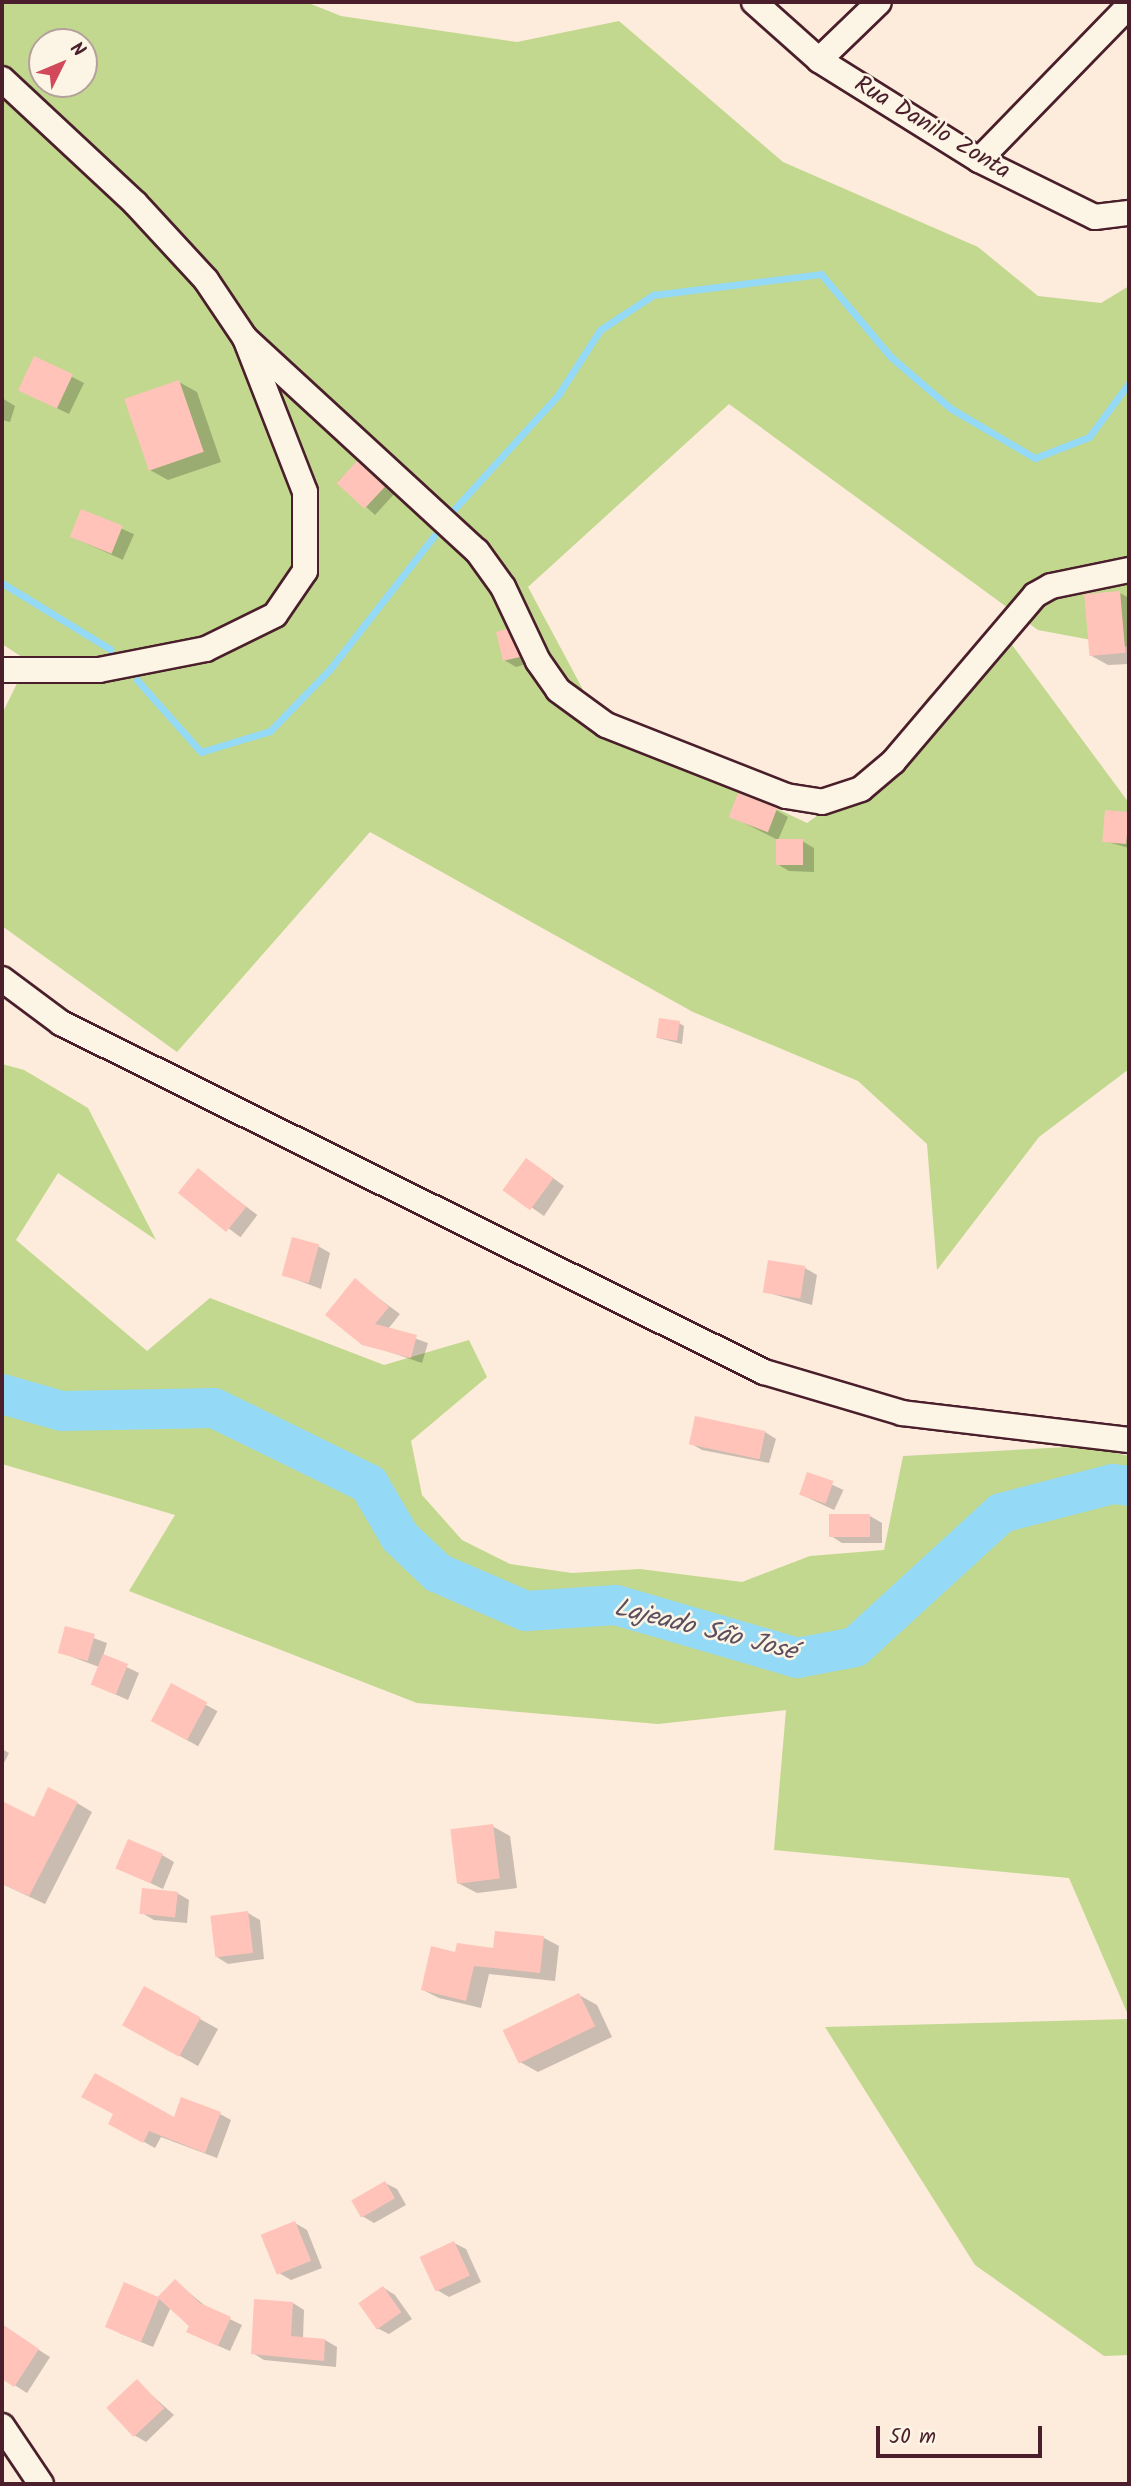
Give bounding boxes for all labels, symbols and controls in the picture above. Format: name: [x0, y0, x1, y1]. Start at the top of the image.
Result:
north arrow: [28, 28, 98, 98]
text: N: [62, 35, 92, 65]
street label: Rua Danilo Zonta: [849, 70, 1015, 186]
water label: Lajeado São José: [611, 1593, 799, 1669]
scale bar: [879, 2412, 1045, 2456]
text: 50 m: [889, 2421, 936, 2454]

